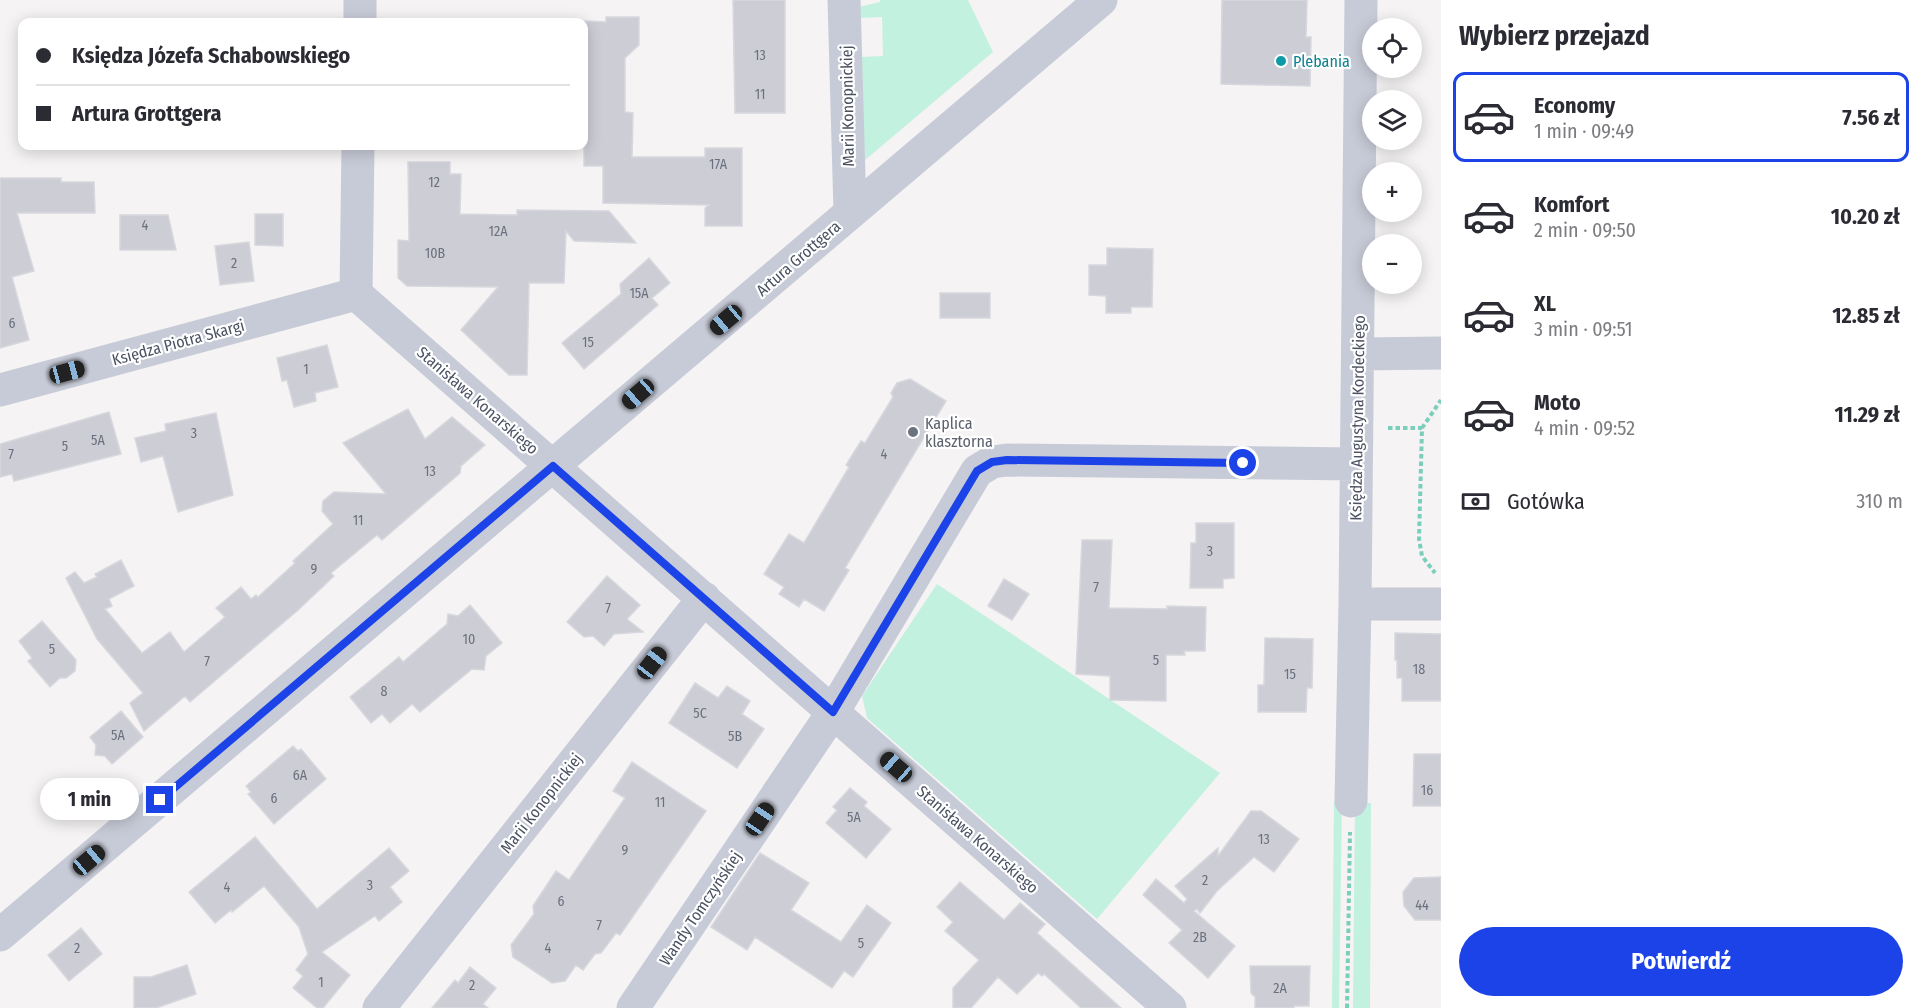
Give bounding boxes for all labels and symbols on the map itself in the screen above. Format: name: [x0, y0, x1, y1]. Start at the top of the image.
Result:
street label: Marii Konopnickiej: [837, 45, 858, 167]
house number: 13: [754, 47, 766, 64]
place label: Plebania: [1293, 52, 1350, 71]
marker: Plebania: [1274, 54, 1288, 68]
house number: 11: [755, 86, 765, 103]
house number: 17A: [709, 156, 728, 173]
house number: 12: [428, 174, 440, 191]
house number: 4: [142, 217, 149, 234]
street label: Artura Grottgera: [752, 217, 844, 300]
house number: 12A: [489, 223, 508, 240]
house number: 10B: [425, 245, 446, 262]
house number: 2: [231, 255, 237, 272]
house number: 15A: [629, 285, 649, 302]
car: [706, 302, 746, 338]
house number: 6: [9, 315, 16, 332]
street label: Księdza Augustyna Kordeckiego: [1346, 315, 1369, 521]
street label: Księdza Piotra Skargi: [110, 316, 246, 369]
house number: 15: [582, 334, 594, 351]
street label: Stanisława Konarskiego: [413, 343, 542, 458]
car: [47, 359, 87, 385]
house number: 1: [303, 361, 309, 378]
car: [619, 375, 657, 413]
place label: Kaplica klasztorna: [925, 414, 993, 451]
house number: 3: [191, 425, 197, 442]
marker: Kaplica klasztorna: [906, 425, 920, 439]
house number: 5A: [91, 432, 106, 449]
house number: 5: [62, 438, 68, 455]
house number: 7: [8, 446, 14, 463]
house number: 4: [881, 446, 888, 463]
route start: [1229, 449, 1256, 476]
house number: 13: [424, 463, 436, 480]
house number: 11: [353, 512, 363, 529]
house number: 3: [1207, 543, 1213, 560]
house number: 9: [311, 561, 318, 578]
house number: 7: [1093, 579, 1099, 596]
house number: 7: [605, 600, 611, 617]
house number: 10: [463, 631, 475, 648]
house number: 5: [49, 641, 55, 658]
car: [634, 643, 670, 683]
house number: 5: [1153, 652, 1159, 669]
house number: 7: [204, 653, 210, 670]
house number: 18: [1413, 661, 1425, 678]
house number: 15: [1284, 666, 1296, 683]
house number: 8: [381, 683, 388, 700]
house number: 5C: [693, 705, 707, 722]
house number: 5A: [111, 727, 126, 744]
house number: 5B: [728, 728, 742, 745]
car: [877, 748, 915, 786]
street label: Marii Konopnickiej: [497, 750, 586, 857]
house number: 6A: [293, 767, 308, 784]
callout: 1 min: [40, 779, 139, 821]
street label: Stanisława Konarskiego: [913, 782, 1042, 897]
house number: 16: [1421, 782, 1433, 799]
route end: [146, 786, 173, 813]
house number: 6: [271, 790, 278, 807]
house number: 11: [655, 794, 665, 811]
car: [742, 799, 778, 839]
house number: 5A: [847, 809, 862, 826]
house number: 13: [1258, 831, 1270, 848]
car: [69, 842, 109, 878]
house number: 9: [622, 842, 629, 859]
street label: Wandy Tomczyńskiej: [655, 848, 746, 969]
house number: 2: [1202, 872, 1208, 889]
house number: 3: [367, 877, 373, 894]
house number: 4: [224, 879, 231, 896]
house number: 6: [558, 893, 565, 910]
house number: 44: [1415, 897, 1429, 914]
house number: 7: [596, 917, 602, 934]
house number: 2B: [1193, 929, 1207, 946]
house number: 5: [858, 935, 864, 952]
house number: 2: [74, 940, 80, 957]
house number: 4: [545, 940, 552, 957]
house number: 1: [318, 974, 324, 991]
house number: 2: [469, 977, 475, 994]
house number: 2A: [1273, 980, 1287, 997]

